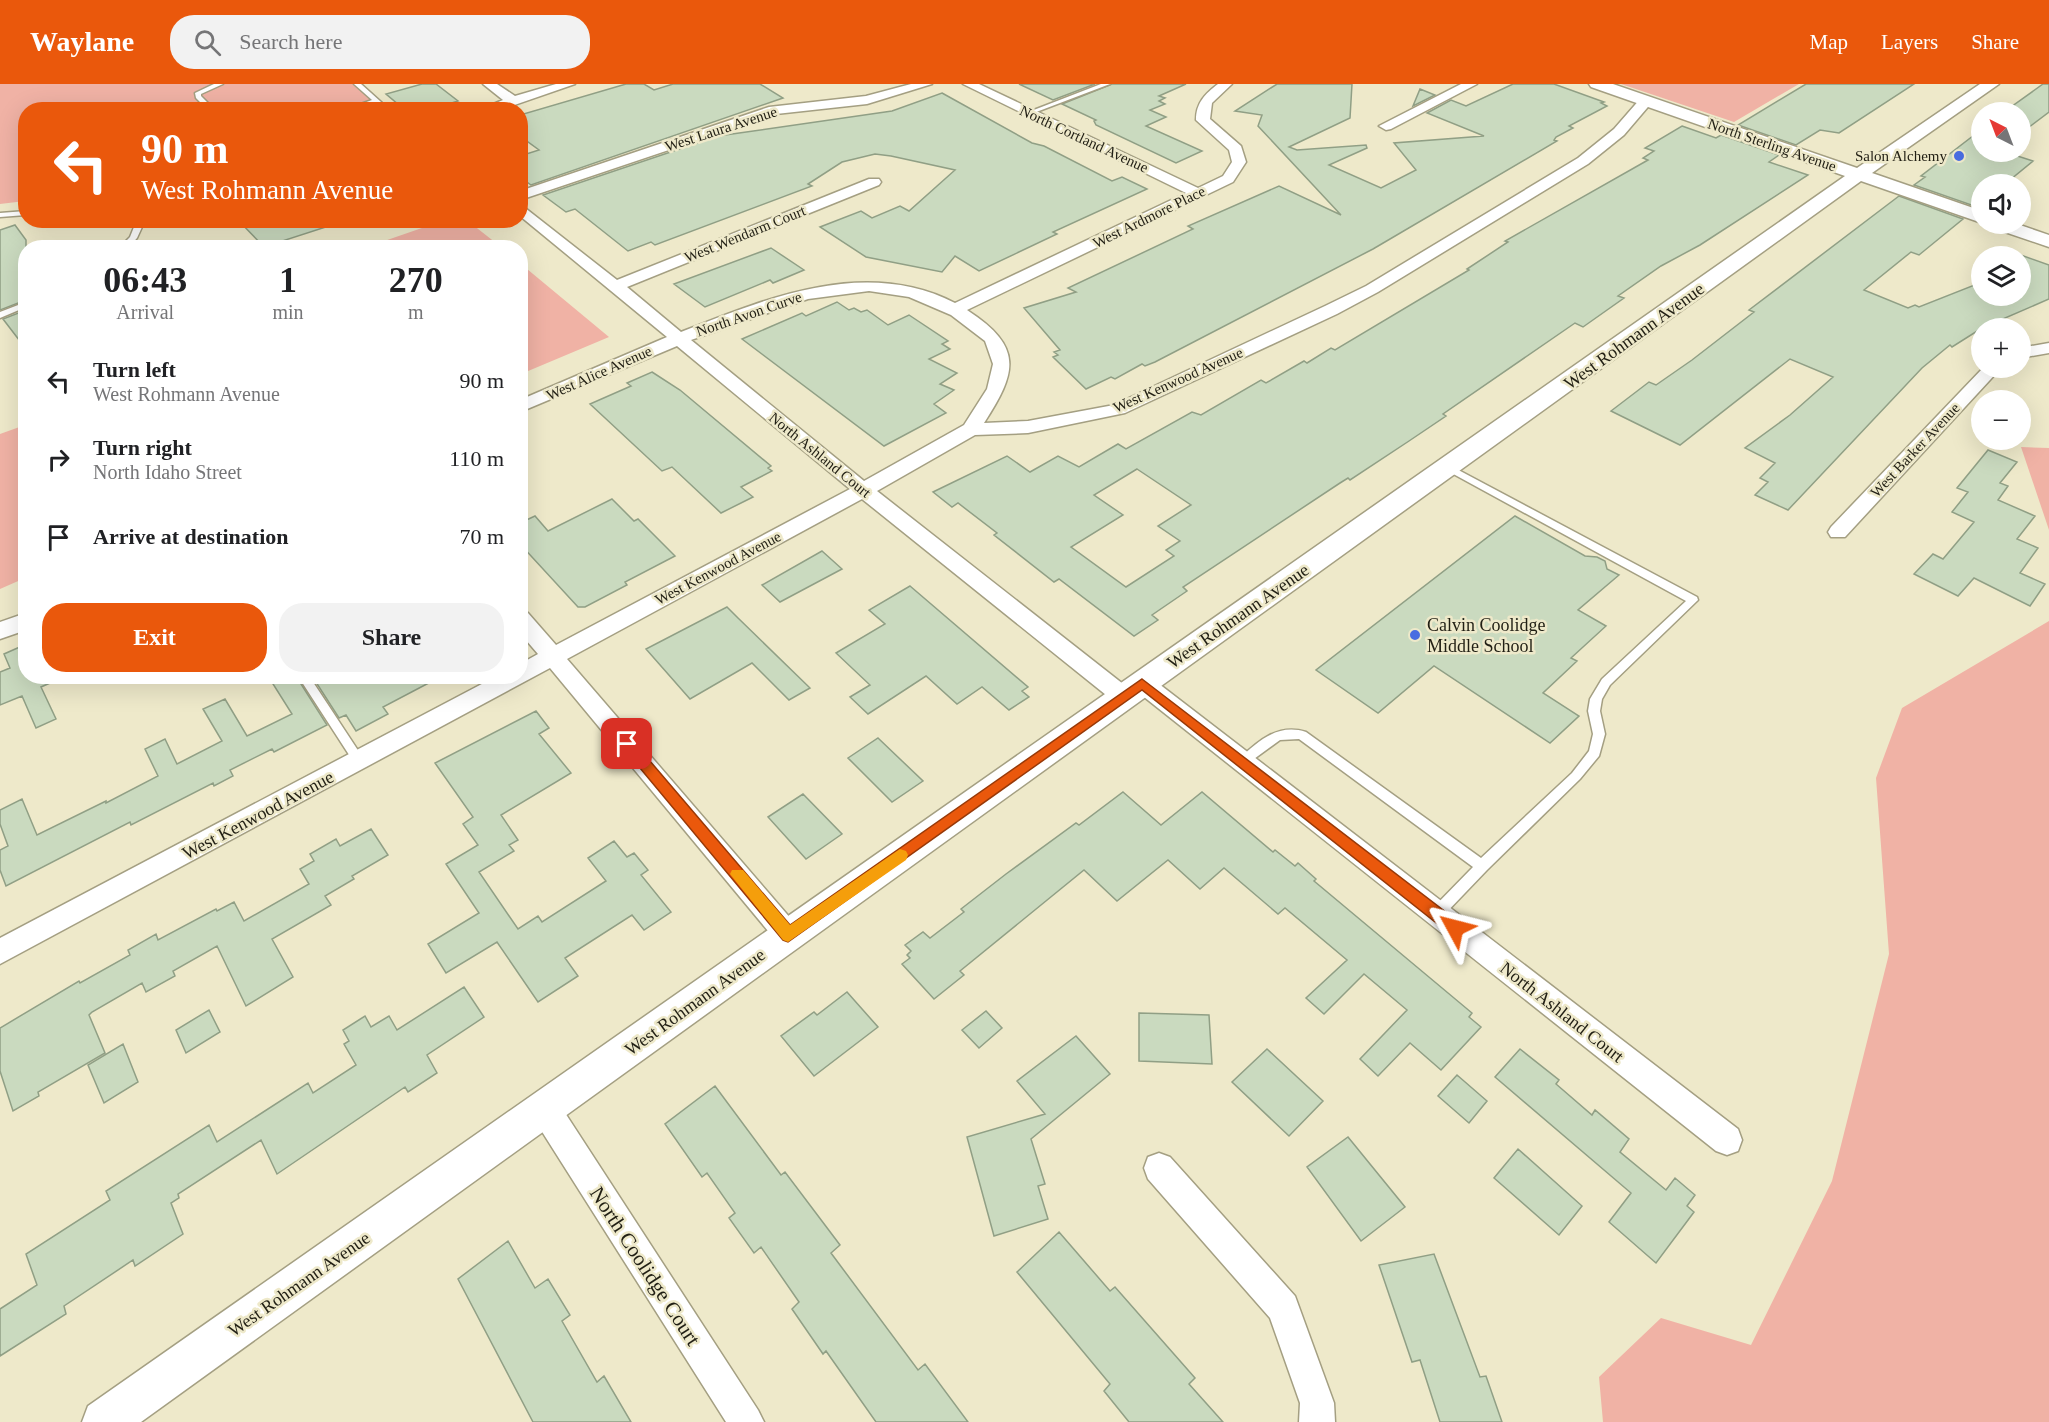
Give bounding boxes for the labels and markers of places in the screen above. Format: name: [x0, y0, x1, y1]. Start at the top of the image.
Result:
place label: Salon Alchemy: [1855, 148, 1947, 164]
marker: Salon Alchemy: [1952, 149, 1966, 163]
place label: Calvin Coolidge Middle School: [1427, 615, 1546, 656]
marker: Calvin Coolidge Middle School: [1408, 628, 1422, 642]
pin: [601, 718, 652, 769]

